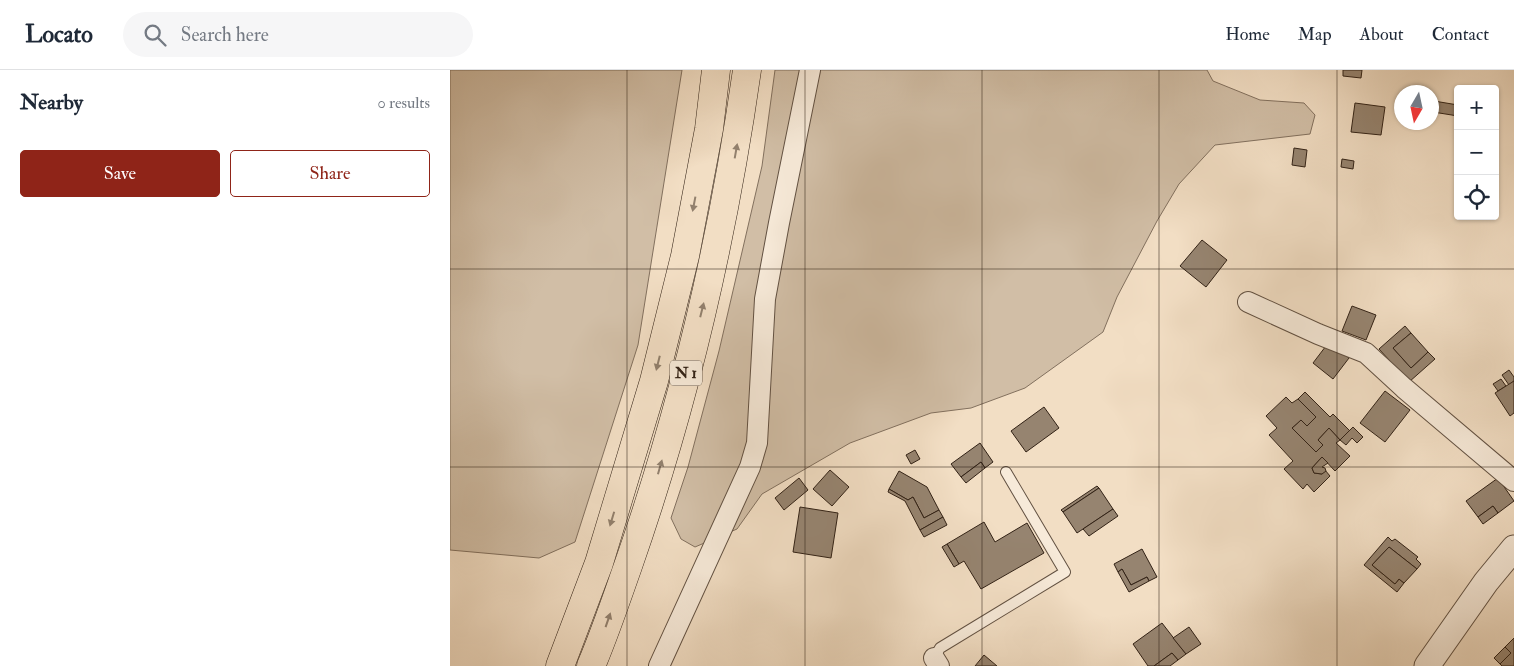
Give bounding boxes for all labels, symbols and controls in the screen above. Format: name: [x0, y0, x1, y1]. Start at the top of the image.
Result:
search box: [123, 12, 473, 57]
text: Locato: [25, 19, 93, 50]
icon: search: [141, 21, 169, 49]
text: Search here: [181, 23, 269, 47]
text: Home: [1225, 23, 1270, 46]
text: Map: [1298, 23, 1332, 46]
text: About: [1360, 23, 1404, 46]
text: Contact: [1432, 23, 1489, 46]
north arrow: [1394, 85, 1439, 130]
map controls: [1454, 85, 1499, 220]
button: +: [1454, 85, 1499, 130]
text: Nearby: [20, 89, 83, 116]
text: 0 results: [377, 93, 430, 113]
button: −: [1454, 130, 1499, 175]
one-way arrow: [732, 142, 740, 158]
button: Save: [20, 150, 220, 197]
button: Share: [230, 150, 430, 197]
button: locate: [1454, 175, 1499, 220]
one-way arrow: [690, 197, 698, 213]
one-way arrow: [698, 302, 706, 317]
one-way arrow: [654, 355, 662, 370]
road number: N 1: [670, 360, 702, 386]
one-way arrow: [657, 459, 665, 474]
one-way arrow: [608, 511, 616, 526]
one-way arrow: [605, 613, 612, 628]

